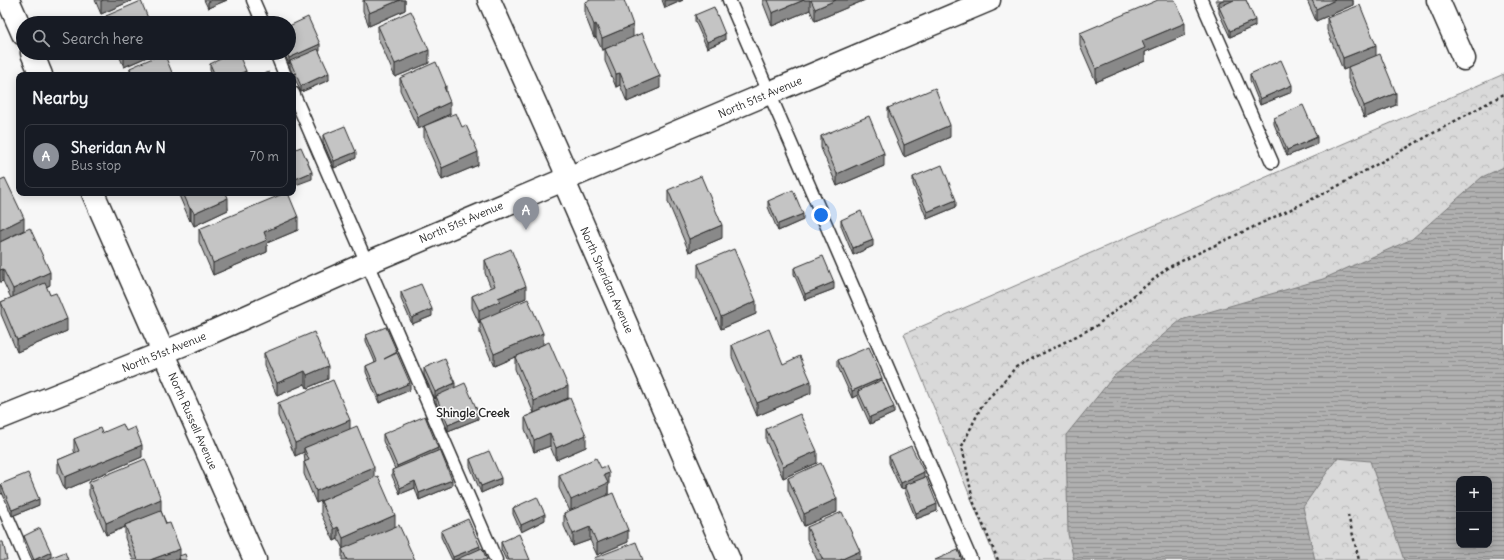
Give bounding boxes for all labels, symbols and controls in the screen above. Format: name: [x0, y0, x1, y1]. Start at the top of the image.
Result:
search box: [16, 16, 296, 60]
icon: search: [30, 27, 52, 49]
text: Search here: [62, 29, 143, 48]
street label: North 51st Avenue: [716, 73, 804, 121]
text: Nearby: [32, 87, 88, 109]
text: Sheridan Av N: [71, 138, 166, 157]
text: A: [42, 148, 50, 165]
text: 70 m: [250, 148, 279, 165]
text: Bus stop: [71, 157, 121, 174]
pin: A: [513, 197, 539, 230]
street label: North 51st Avenue: [417, 198, 505, 246]
your location: [811, 205, 831, 225]
street label: North Sheridan Avenue: [577, 225, 637, 335]
street label: North 51st Avenue: [120, 329, 208, 375]
street label: North Russell Avenue: [165, 370, 221, 472]
district label: Shingle Creek: [436, 405, 510, 421]
map controls: [1456, 476, 1492, 548]
button: +: [1456, 476, 1492, 512]
button: −: [1456, 512, 1492, 548]

